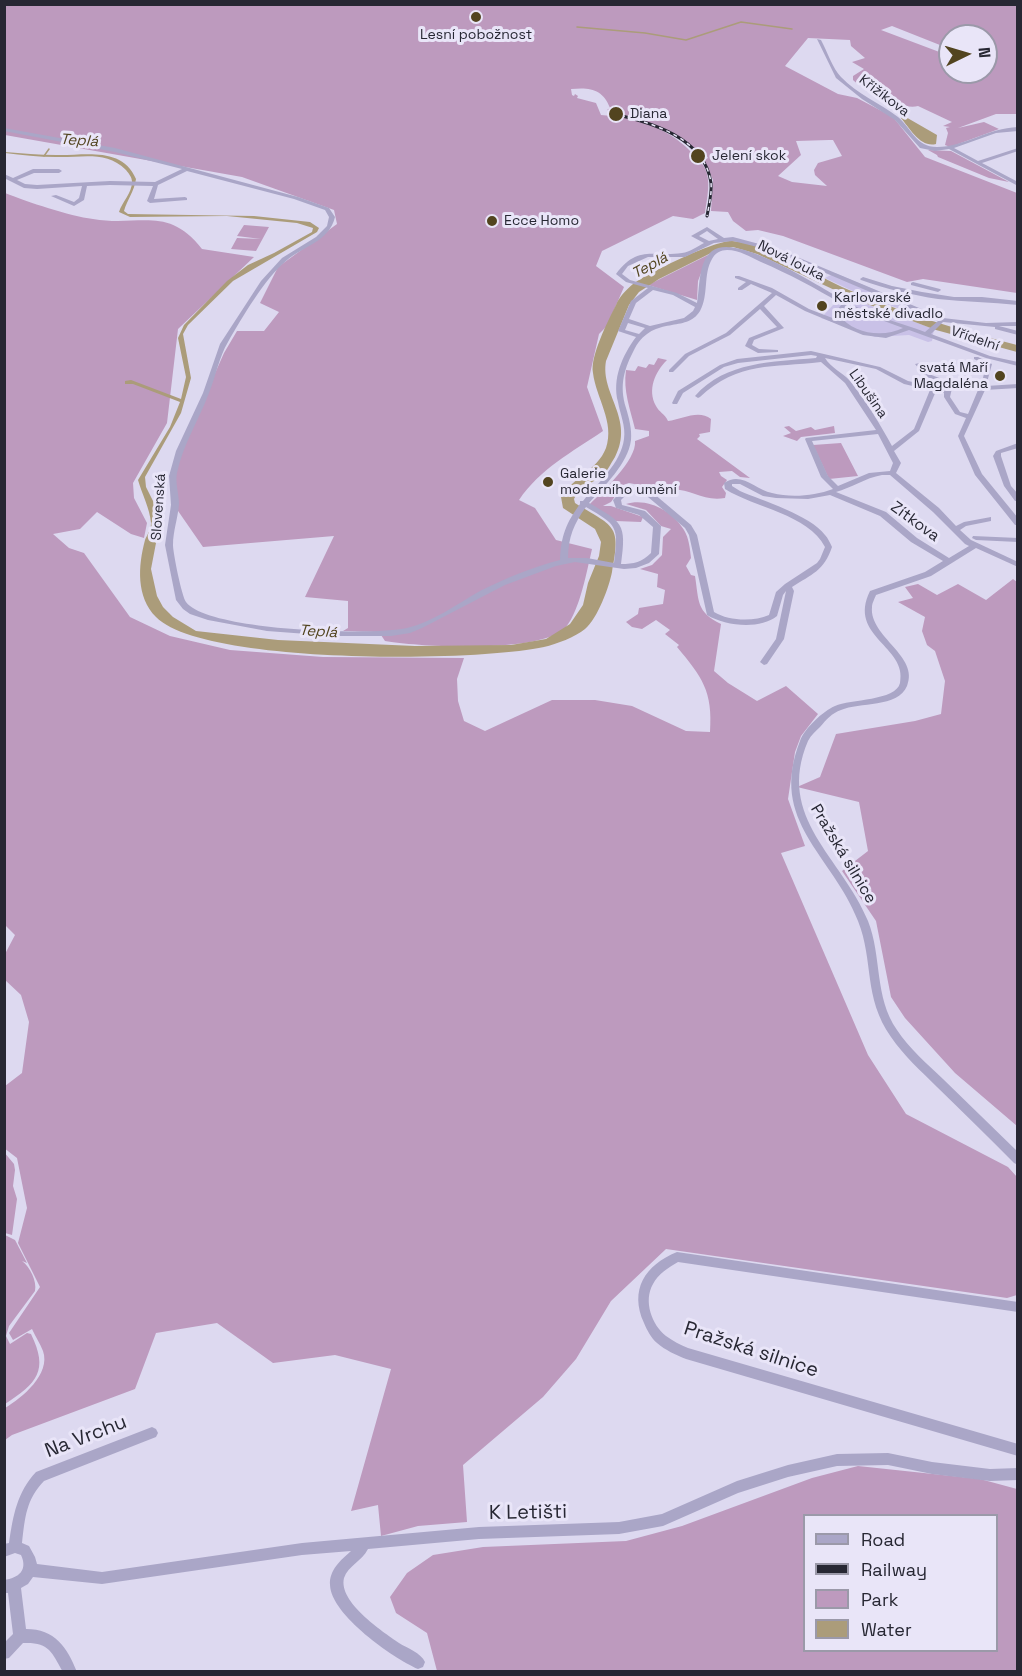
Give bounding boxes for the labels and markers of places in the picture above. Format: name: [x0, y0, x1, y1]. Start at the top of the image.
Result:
marker: Lesní pobožnost: [469, 10, 483, 24]
place label: Lesní pobožnost: [420, 27, 532, 43]
marker: Diana: [607, 105, 625, 123]
place label: Diana: [630, 106, 667, 122]
marker: Jelení skok: [689, 147, 707, 165]
place label: Jelení skok: [712, 148, 786, 164]
place label: Ecce Homo: [504, 213, 579, 229]
marker: Ecce Homo: [485, 214, 499, 228]
place label: Karlovarské městské divadlo: [834, 290, 943, 322]
marker: Karlovarské městské divadlo: [815, 299, 829, 313]
place label: svatá Maří Magdaléna: [914, 360, 988, 392]
marker: svatá Maří Magdaléna: [993, 369, 1007, 383]
place label: Galerie moderního umění: [560, 466, 677, 498]
marker: Galerie moderního umění: [541, 475, 555, 489]

